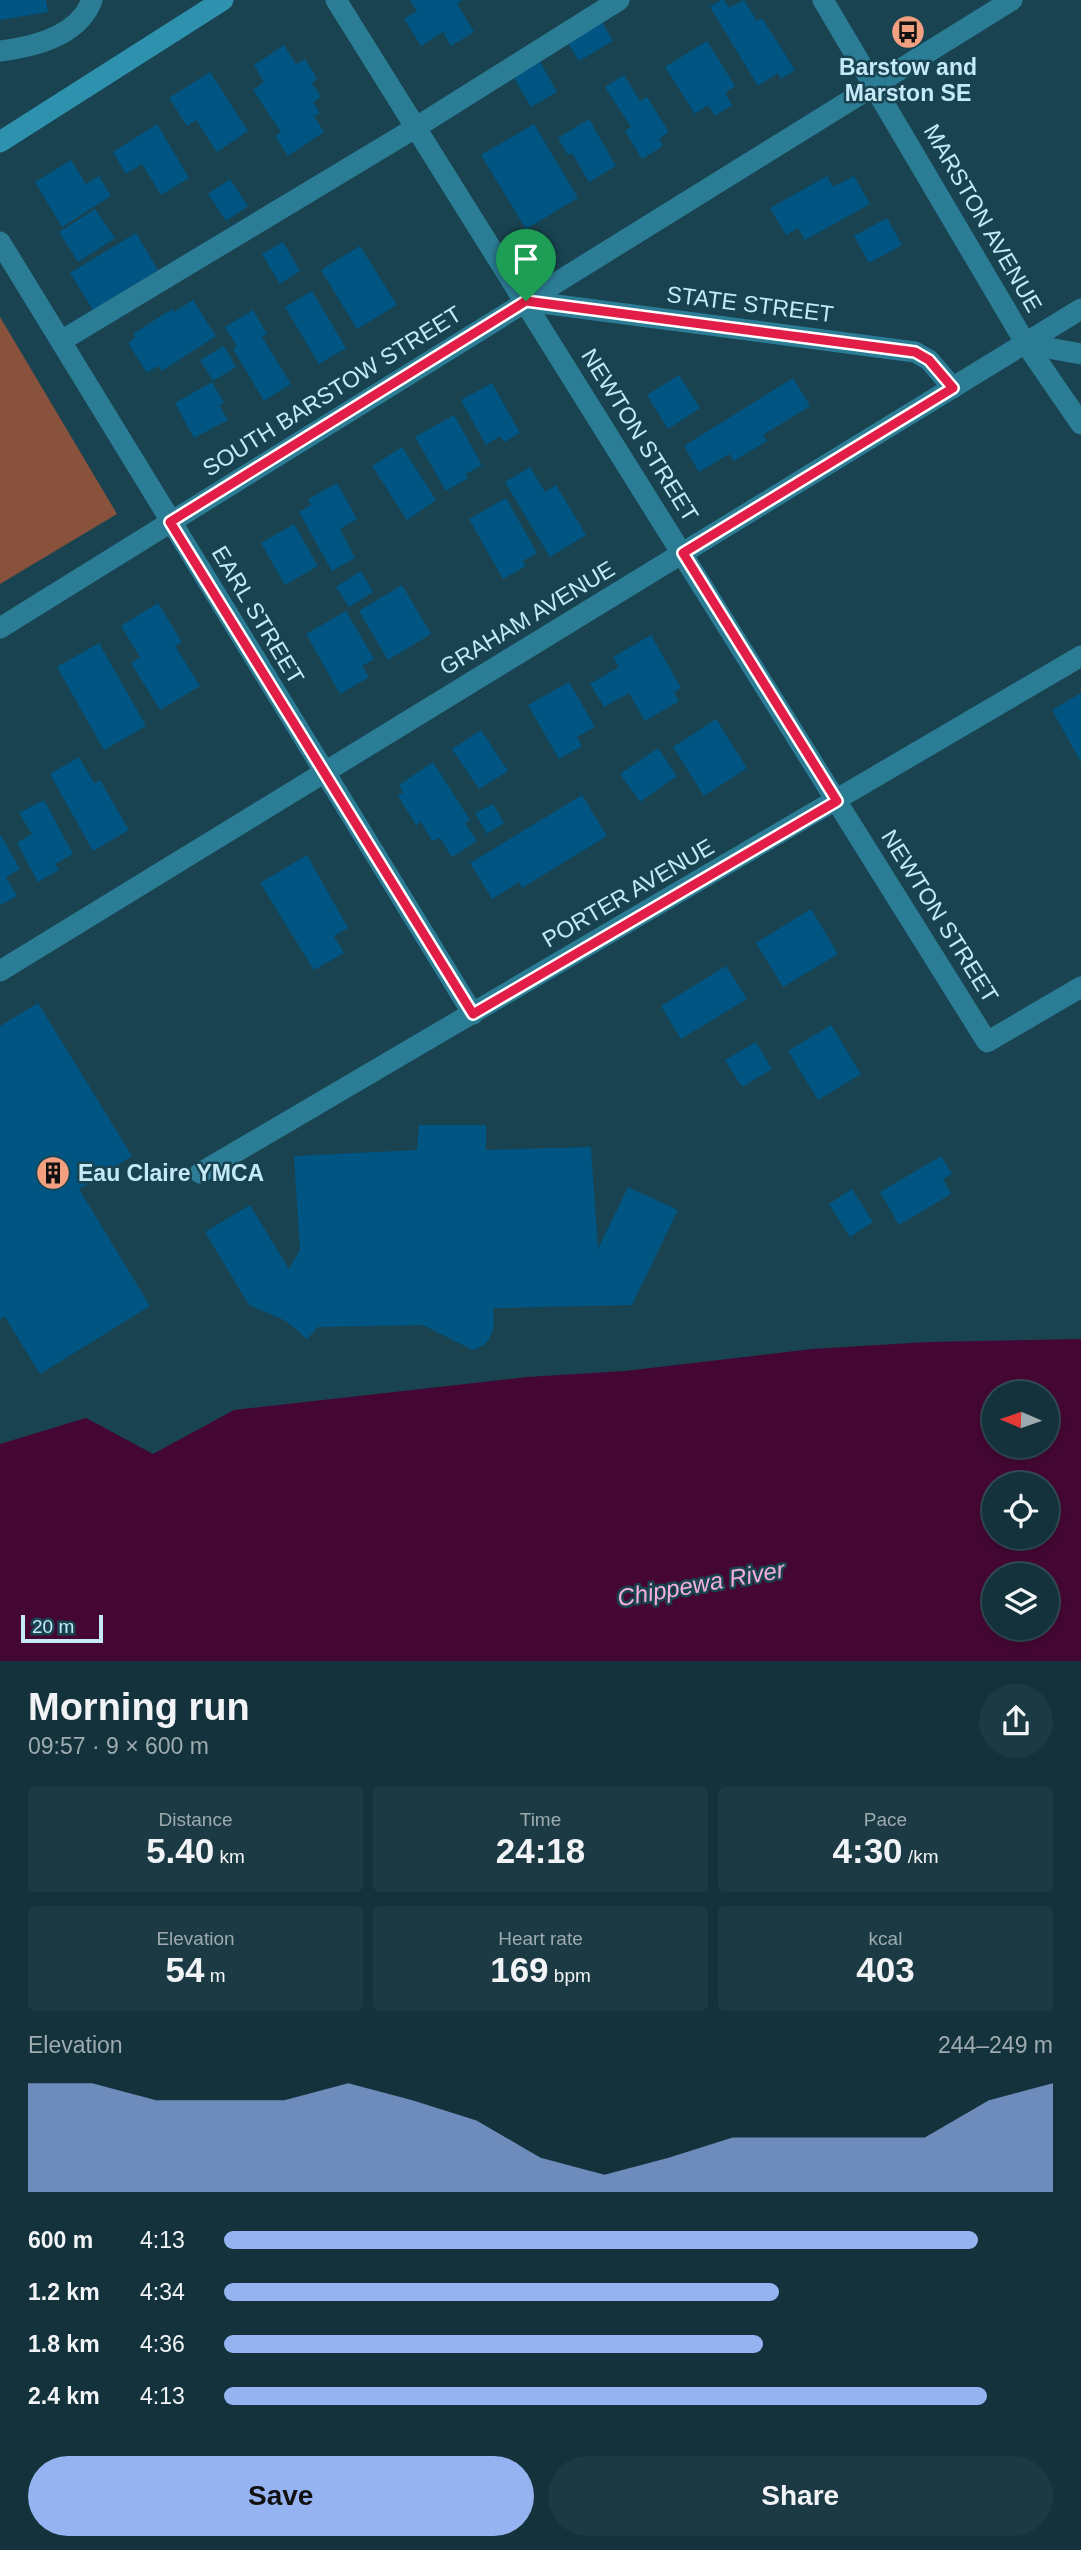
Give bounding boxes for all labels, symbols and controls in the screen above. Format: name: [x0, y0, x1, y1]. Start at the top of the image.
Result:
bus stop icon: Barstow and Marston SE: [889, 13, 927, 51]
place label: Barstow and Marston SE: [839, 54, 977, 106]
street label: MARSTON AVENUE: [919, 119, 1047, 317]
pin: [496, 229, 556, 301]
icon: arrive: [507, 240, 545, 278]
street label: STATE STREET: [665, 281, 835, 327]
street label: SOUTH BARSTOW STREET: [198, 301, 466, 481]
street label: NEWTON STREET: [576, 344, 704, 526]
street label: EARL STREET: [207, 541, 309, 689]
street label: GRAHAM AVENUE: [435, 556, 619, 680]
street label: NEWTON STREET: [876, 825, 1004, 1007]
street label: PORTER AVENUE: [538, 833, 718, 953]
building icon: Eau Claire YMCA: [34, 1154, 72, 1192]
place label: Eau Claire YMCA: [78, 1160, 264, 1186]
north arrow: [982, 1381, 1059, 1458]
map controls: [982, 1381, 1059, 1640]
button: locate: [982, 1472, 1059, 1549]
water label: Chippewa River: [615, 1555, 788, 1612]
button: layers: [982, 1563, 1059, 1640]
scale bar: [21, 1612, 103, 1644]
text: 20 m: [32, 1616, 74, 1637]
button: share: [979, 1684, 1053, 1758]
text: Morning run: [28, 1686, 250, 1728]
text: 09:57 · 9 × 600 m: [28, 1733, 209, 1759]
text: Distance: [159, 1809, 232, 1830]
text: Time: [520, 1809, 561, 1830]
text: Pace: [864, 1809, 907, 1830]
text: 5.40: [146, 1831, 214, 1870]
text: 24:18: [496, 1831, 585, 1870]
text: 4:30: [833, 1831, 903, 1870]
text: km: [214, 1846, 245, 1867]
text: /km: [903, 1846, 938, 1867]
text: Elevation: [156, 1928, 235, 1949]
text: Heart rate: [498, 1928, 583, 1949]
text: kcal: [869, 1928, 902, 1949]
text: 54: [165, 1950, 204, 1989]
text: 169: [490, 1950, 549, 1989]
text: 403: [856, 1950, 915, 1989]
text: m: [204, 1965, 226, 1986]
text: bpm: [549, 1965, 591, 1986]
text: Elevation: [28, 2032, 123, 2058]
text: 244–249 m: [938, 2032, 1053, 2058]
text: 600 m: [28, 2227, 93, 2253]
text: 4:13: [140, 2227, 185, 2253]
text: 1.2 km: [28, 2279, 100, 2305]
text: 4:34: [140, 2279, 185, 2305]
text: 1.8 km: [28, 2331, 100, 2357]
text: 4:36: [140, 2331, 185, 2357]
text: 2.4 km: [28, 2383, 100, 2409]
text: 4:13: [140, 2383, 185, 2409]
button: Save: [28, 2456, 534, 2536]
button: Share: [548, 2456, 1053, 2536]

